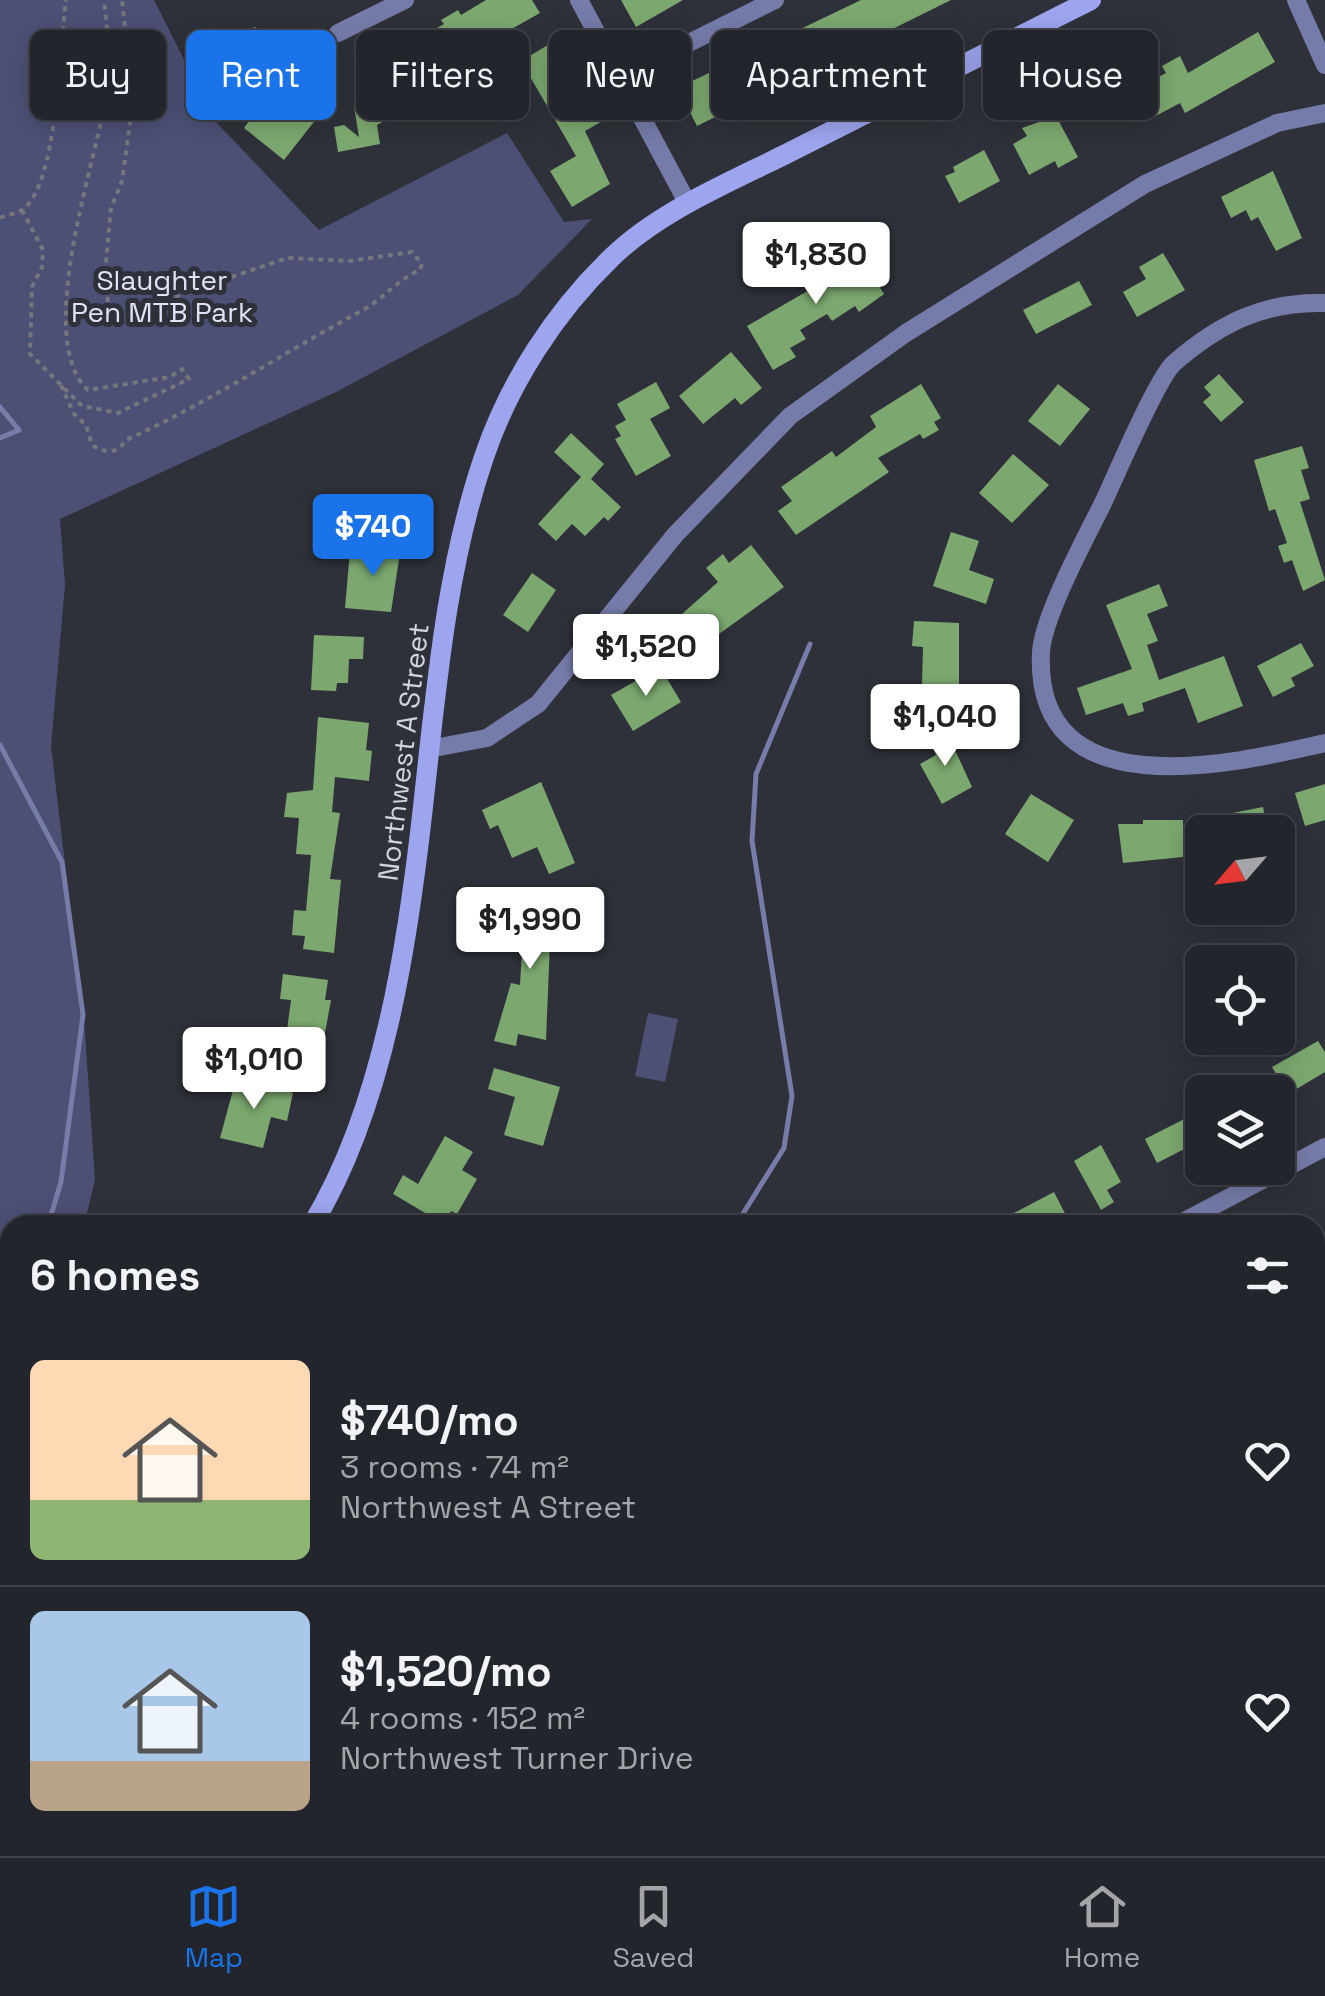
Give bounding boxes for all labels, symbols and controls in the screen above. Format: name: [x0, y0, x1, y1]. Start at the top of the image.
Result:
chip: Buy: [30, 30, 166, 120]
chip: Rent: [186, 30, 336, 120]
chip: Filters: [356, 30, 529, 120]
chip: New: [549, 30, 691, 120]
chip: Apartment: [711, 30, 963, 120]
chip: House: [983, 30, 1158, 120]
pin: $1,830: [735, 222, 897, 307]
text: $1,830: [765, 234, 867, 274]
park label: Slaughter Pen MTB Park: [71, 262, 253, 330]
pin: $740: [314, 494, 432, 579]
text: $740: [335, 506, 411, 546]
pin: $1,520: [565, 614, 727, 699]
street label: Northwest A Street: [369, 621, 437, 883]
text: $1,520: [595, 626, 697, 666]
pin: $1,040: [864, 684, 1026, 769]
text: $1,040: [893, 696, 997, 736]
north arrow: [1185, 815, 1295, 925]
map controls: [1185, 815, 1295, 1185]
pin: $1,990: [449, 887, 611, 972]
text: $1,990: [478, 899, 582, 939]
button: locate: [1185, 945, 1295, 1055]
pin: $1,010: [173, 1027, 335, 1112]
text: $1,010: [205, 1039, 303, 1079]
button: layers: [1185, 1075, 1295, 1185]
icon: filters: [1240, 1248, 1295, 1303]
text: 6 homes: [30, 1249, 200, 1302]
text: $740/mo: [340, 1394, 519, 1447]
icon: home: [110, 1400, 230, 1520]
icon: heart: [1240, 1433, 1295, 1488]
text: 3 rooms · 74 m²: [340, 1447, 569, 1487]
text: Northwest A Street: [340, 1487, 636, 1527]
text: $1,520/mo: [340, 1645, 552, 1698]
icon: home: [110, 1651, 230, 1771]
icon: heart: [1240, 1684, 1295, 1739]
text: 4 rooms · 152 m²: [340, 1698, 585, 1738]
text: Northwest Turner Drive: [340, 1738, 694, 1778]
tab: Map: [185, 1879, 243, 1975]
tab: Saved: [613, 1879, 694, 1975]
tab: Home: [1064, 1879, 1140, 1975]

